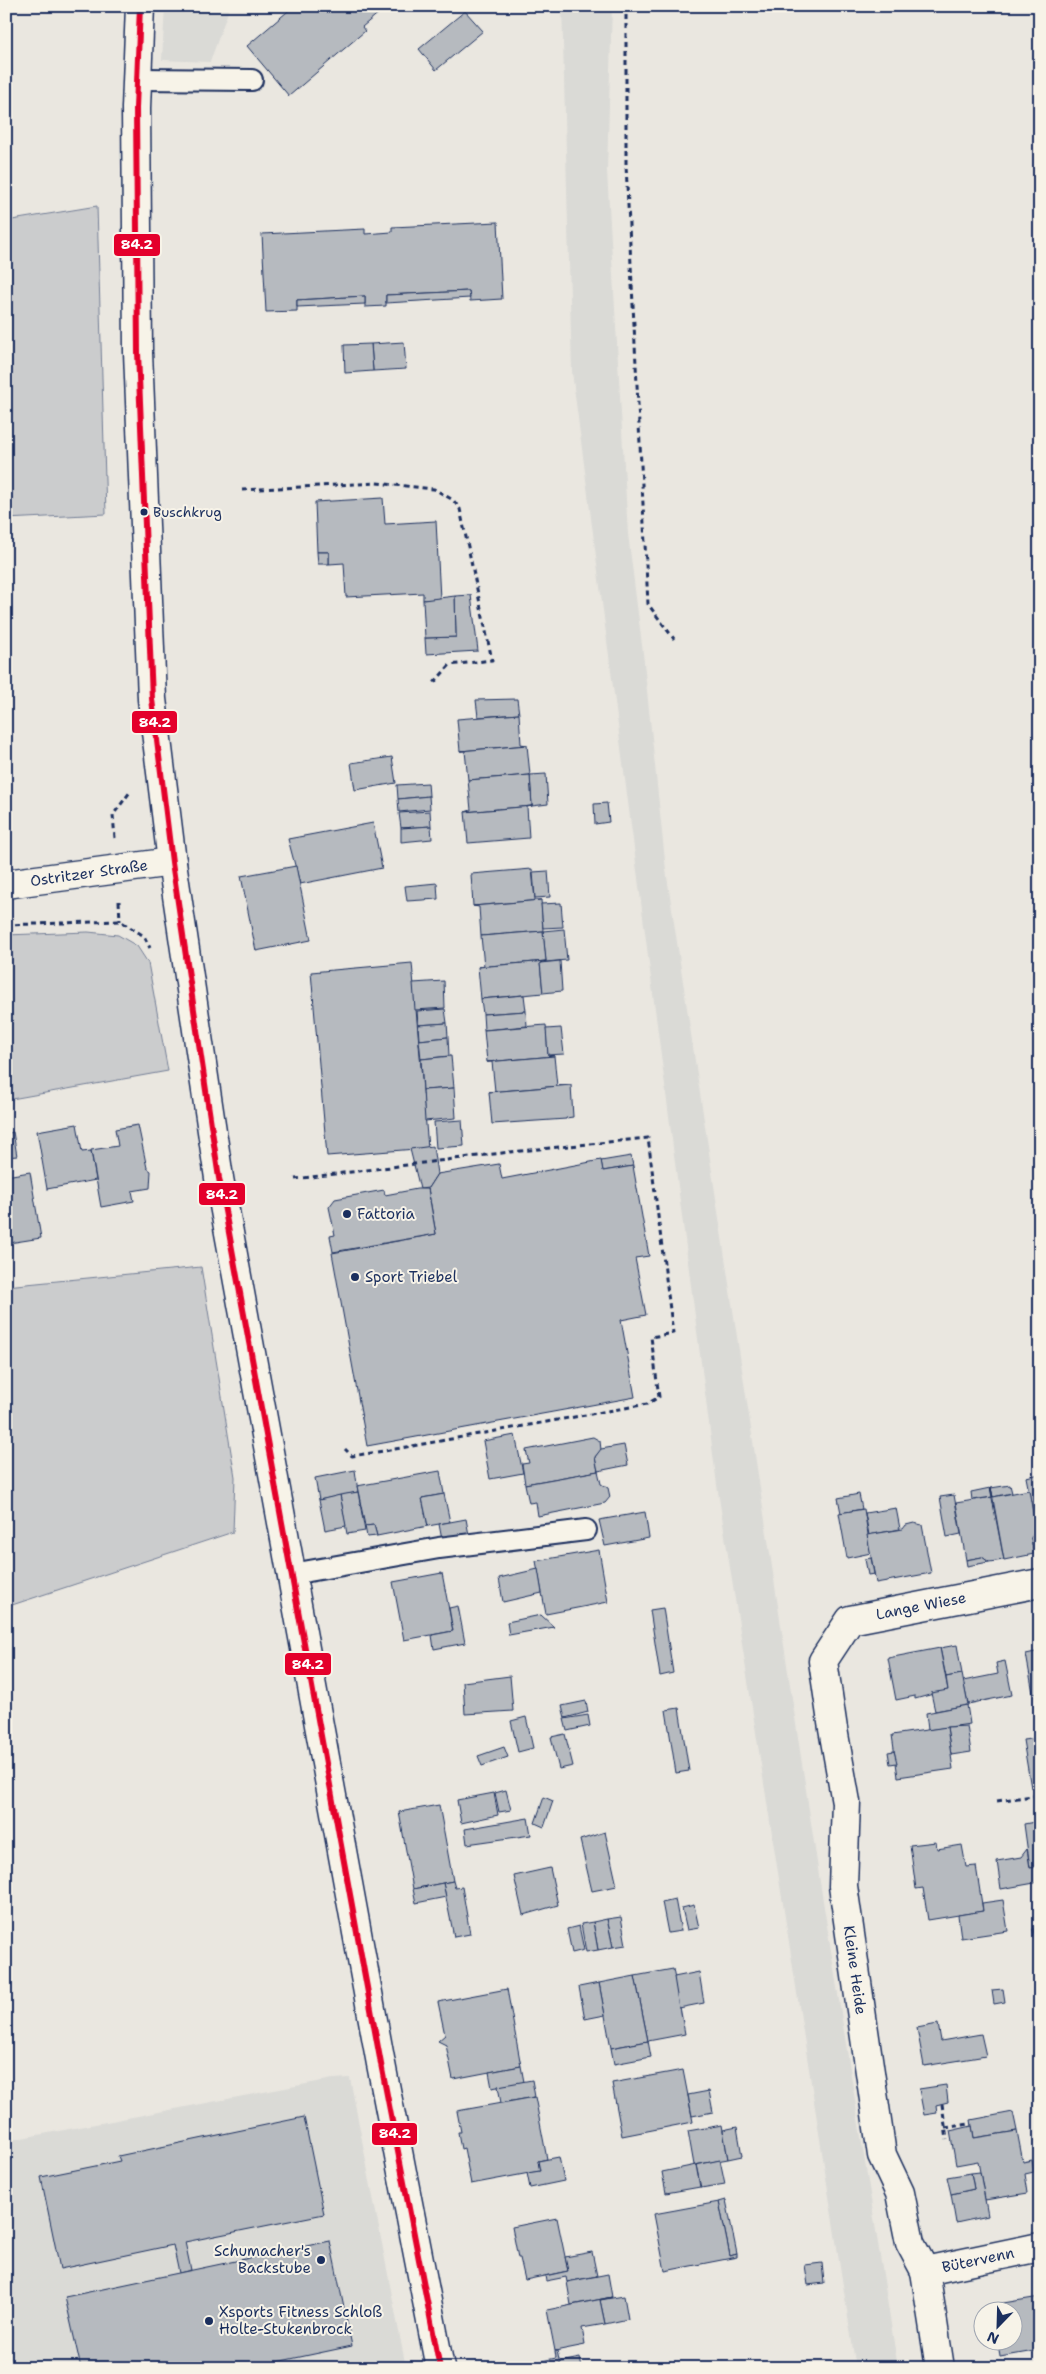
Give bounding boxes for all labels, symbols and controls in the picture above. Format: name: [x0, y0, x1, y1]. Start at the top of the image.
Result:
line badge: 84.2: [113, 233, 161, 257]
text: 84.2: [121, 235, 153, 253]
place label: Buschkrug: [153, 503, 222, 521]
marker: Buschkrug: [139, 507, 149, 517]
line badge: 84.2: [131, 710, 178, 734]
text: 84.2: [139, 713, 171, 731]
street label: Ostritzer Straße: [29, 855, 149, 891]
line badge: 84.2: [198, 1182, 246, 1206]
text: 84.2: [206, 1185, 238, 1203]
place label: Fattoria: [357, 1204, 416, 1224]
marker: Fattoria: [341, 1208, 353, 1220]
place label: Sport Triebel: [365, 1267, 458, 1287]
marker: Sport Triebel: [349, 1271, 361, 1283]
street label: Lange Wiese: [874, 1587, 968, 1625]
line badge: 84.2: [284, 1652, 332, 1676]
text: 84.2: [292, 1655, 324, 1673]
street label: Kleine Heide: [839, 1924, 871, 2016]
line badge: 84.2: [371, 2122, 418, 2146]
text: 84.2: [379, 2124, 411, 2142]
place label: Schumacher's Backstube: [214, 2241, 311, 2278]
street label: Bütervenn: [940, 2243, 1016, 2277]
marker: Schumacher's Backstube: [315, 2254, 327, 2266]
place label: Xsports Fitness Schloß Holte-Stukenbrock: [219, 2302, 383, 2339]
north arrow: [974, 2302, 1024, 2352]
marker: Xsports Fitness Schloß Holte-Stukenbrock: [203, 2315, 215, 2327]
text: N: [984, 2328, 1002, 2348]

